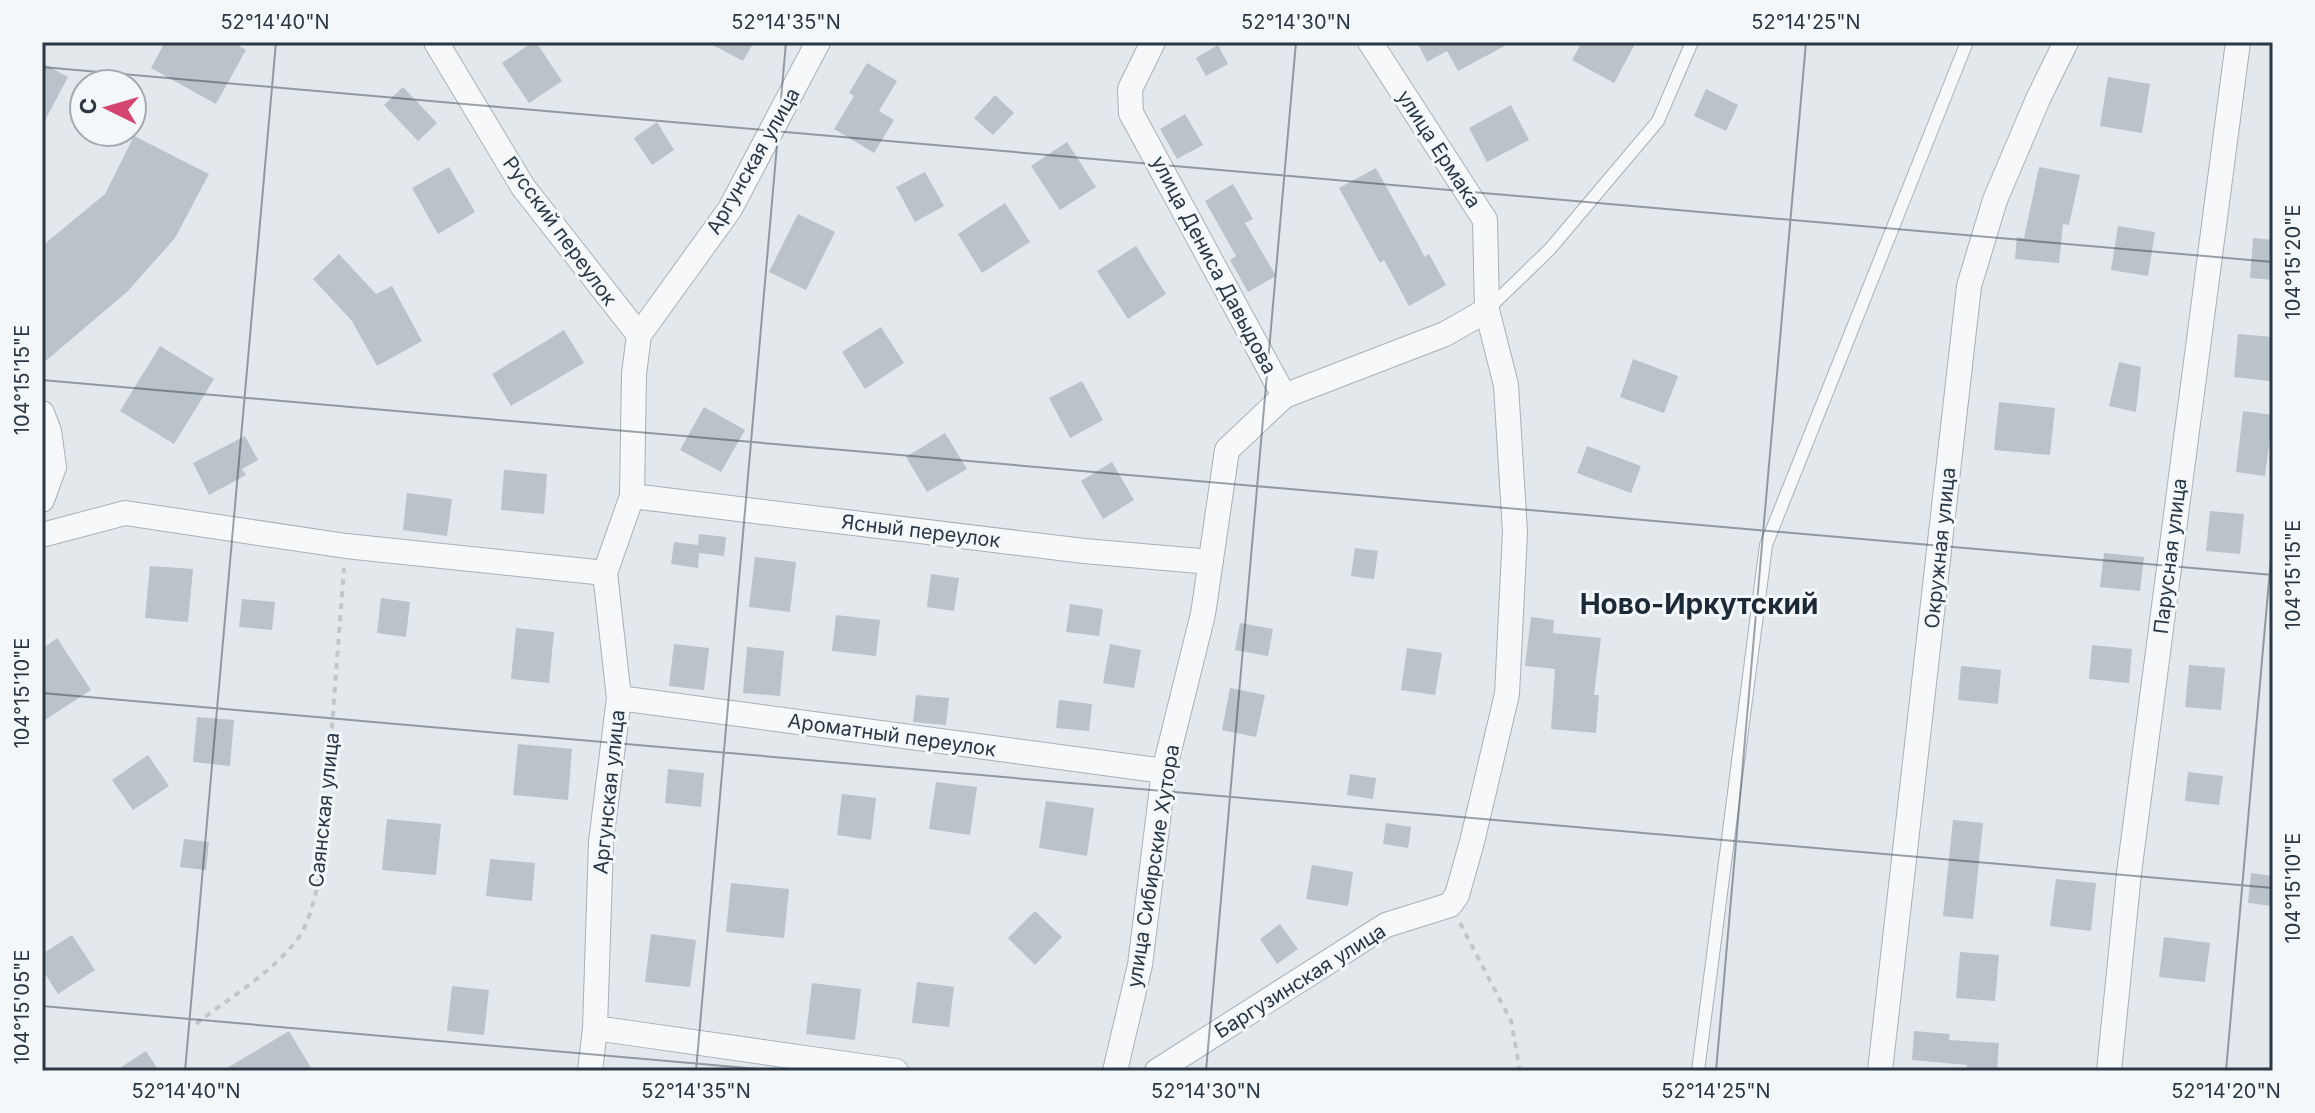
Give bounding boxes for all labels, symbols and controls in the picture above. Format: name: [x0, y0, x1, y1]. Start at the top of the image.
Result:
text: 52°14'40"N: [220, 10, 330, 34]
text: 52°14'35"N: [731, 10, 841, 34]
text: 52°14'30"N: [1241, 10, 1351, 34]
text: 52°14'25"N: [1751, 10, 1861, 34]
north arrow: [68, 68, 148, 148]
street label: Аргунская улица: [701, 83, 805, 239]
street label: улица Ермака: [1392, 86, 1486, 212]
text: С: [74, 97, 102, 115]
street label: Русский переулок: [498, 152, 622, 310]
street label: улица Дениса Давыдова: [1146, 152, 1282, 378]
text: 104°15'20"E: [2281, 205, 2305, 319]
text: 104°15'15"E: [10, 325, 34, 435]
street label: Окружная улица: [1920, 466, 1960, 630]
street label: Парусная улица: [2149, 477, 2191, 635]
street label: Ясный переулок: [840, 509, 1002, 553]
text: 104°15'15"E: [2281, 520, 2305, 630]
district label: Ново-Иркутский: [1580, 587, 1818, 621]
text: 104°15'10"E: [10, 638, 34, 748]
street label: Аргунская улица: [588, 709, 630, 875]
street label: Ароматный переулок: [786, 709, 998, 762]
street label: Саянская улица: [304, 731, 344, 889]
street label: улица Сибирские Хутора: [1122, 743, 1184, 989]
text: 104°15'10"E: [2281, 833, 2305, 943]
street label: Баргузинская улица: [1210, 919, 1390, 1043]
text: 104°15'05"E: [10, 950, 34, 1064]
text: 52°14'40"N: [131, 1079, 241, 1103]
text: 52°14'35"N: [641, 1079, 751, 1103]
text: 52°14'30"N: [1151, 1079, 1261, 1103]
text: 52°14'25"N: [1661, 1079, 1771, 1103]
text: 52°14'20"N: [2171, 1079, 2281, 1103]

